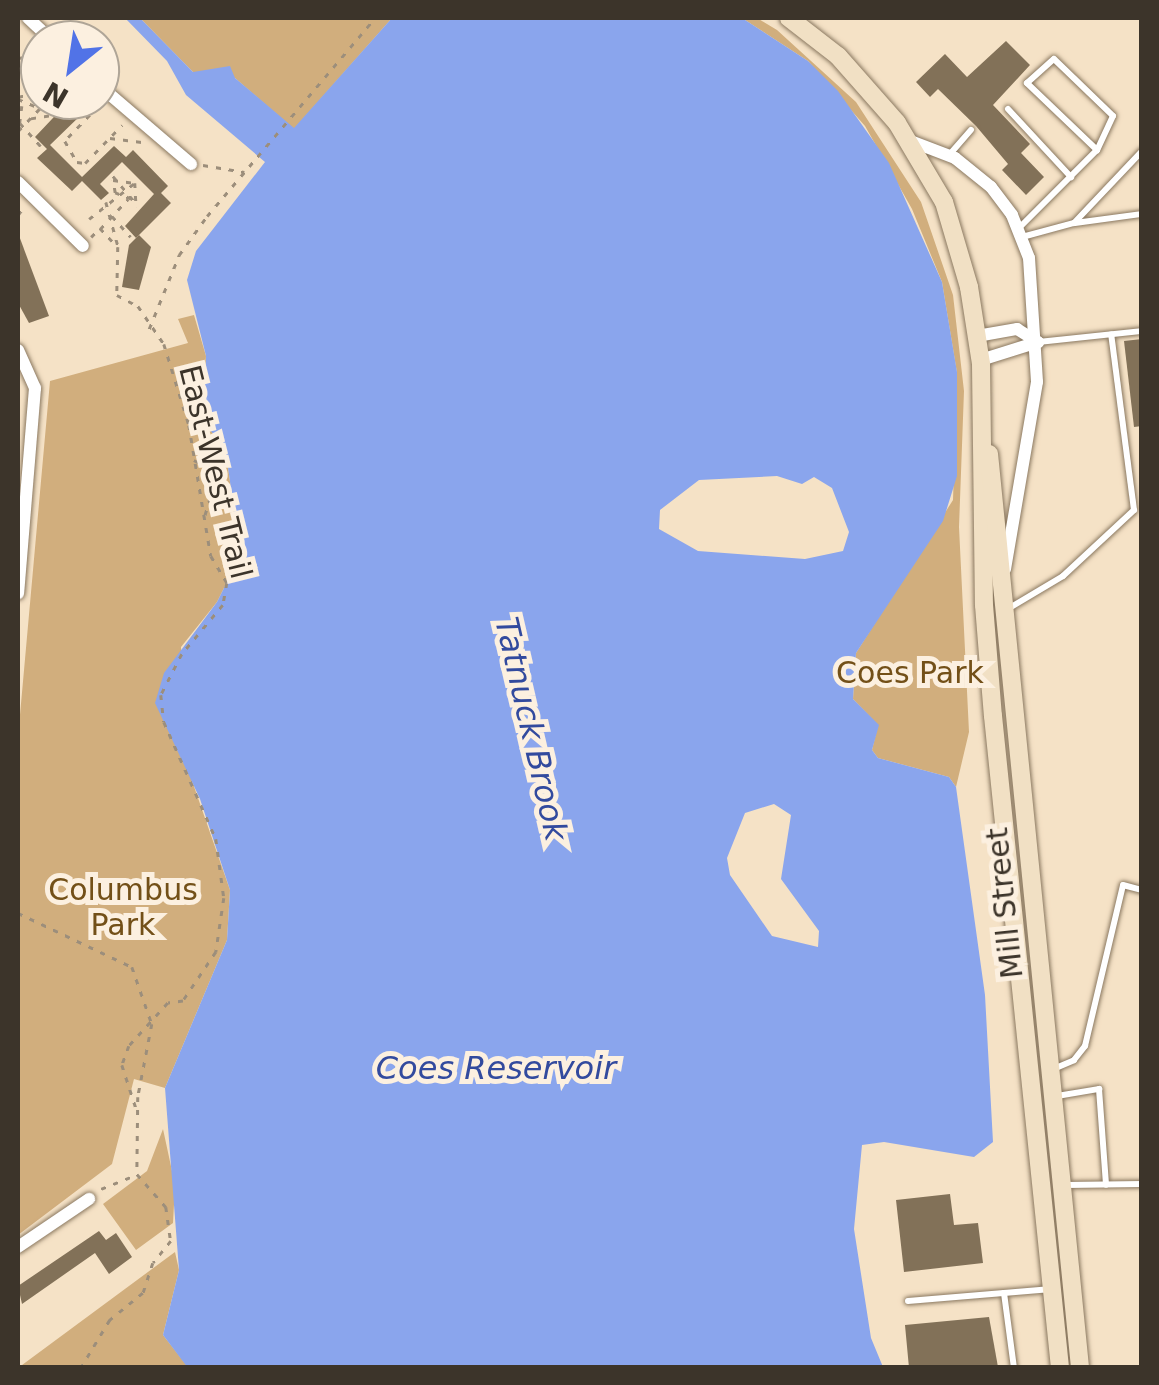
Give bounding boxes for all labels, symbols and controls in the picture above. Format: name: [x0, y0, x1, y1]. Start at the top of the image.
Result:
north arrow: [20, 20, 120, 120]
text: N: [37, 75, 74, 115]
street label: East-West Trail: [171, 361, 259, 583]
water label: Tatnuck Brook: [487, 614, 575, 844]
park label: Coes Park: [836, 655, 984, 691]
street label: Mill Street: [979, 826, 1031, 980]
park label: Columbus Park: [48, 872, 198, 942]
water label: Coes Reservoir: [376, 1049, 616, 1087]

